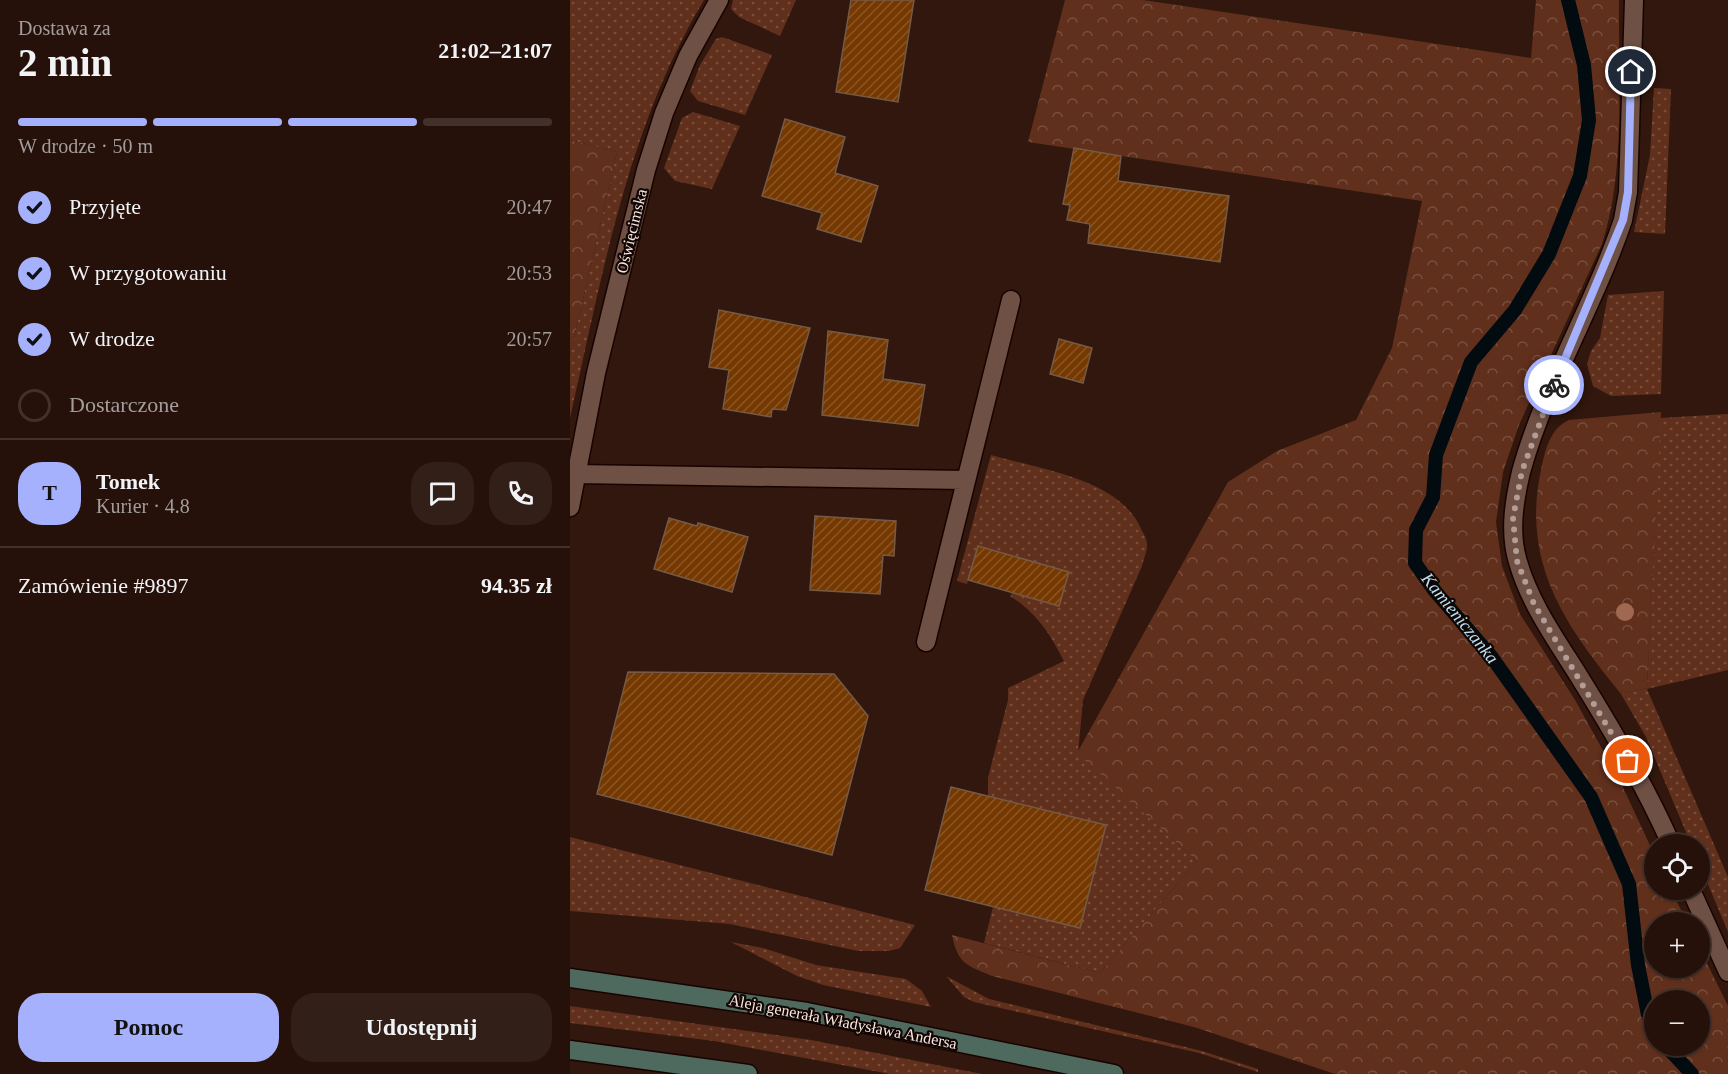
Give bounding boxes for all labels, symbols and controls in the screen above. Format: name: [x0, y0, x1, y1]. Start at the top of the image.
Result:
text: Dostawa za: [18, 17, 111, 39]
text: 21:02–21:07: [438, 38, 552, 63]
text: 2 min: [18, 41, 112, 84]
pin: [1605, 46, 1656, 97]
icon: home: [1614, 55, 1647, 88]
text: W drodze · 50 m: [18, 135, 153, 157]
street label: Oświęcimska: [613, 187, 651, 275]
icon: check: [18, 191, 51, 224]
text: Przyjęte: [69, 194, 141, 219]
text: 20:47: [506, 196, 552, 218]
icon: check: [18, 257, 51, 290]
text: W przygotowaniu: [69, 260, 227, 285]
text: 20:53: [506, 262, 552, 284]
icon: check: [18, 323, 51, 356]
text: W drodze: [69, 326, 155, 351]
text: 20:57: [506, 328, 552, 350]
courier: [1524, 355, 1584, 415]
icon: bike: [1538, 369, 1571, 402]
text: Dostarczone: [69, 392, 179, 417]
button: chat: [411, 462, 474, 525]
button: phone: [489, 462, 552, 525]
text: Tomek: [96, 469, 160, 494]
text: T: [42, 480, 57, 505]
text: Kurier · 4.8: [96, 495, 190, 517]
water label: Kamieniczanka: [1417, 568, 1503, 667]
text: Zamówienie #9897: [18, 573, 188, 598]
text: 94.35 zł: [481, 573, 552, 598]
pin: [1602, 735, 1653, 786]
icon: bag: [1611, 744, 1644, 777]
map controls: [1644, 834, 1710, 1056]
button: locate: [1644, 834, 1710, 900]
button: +: [1644, 912, 1710, 978]
button: −: [1644, 990, 1710, 1056]
street label: Aleja generała Władysława Andersa: [727, 991, 958, 1053]
button: Pomoc: [18, 993, 279, 1062]
button: Udostępnij: [291, 993, 552, 1062]

